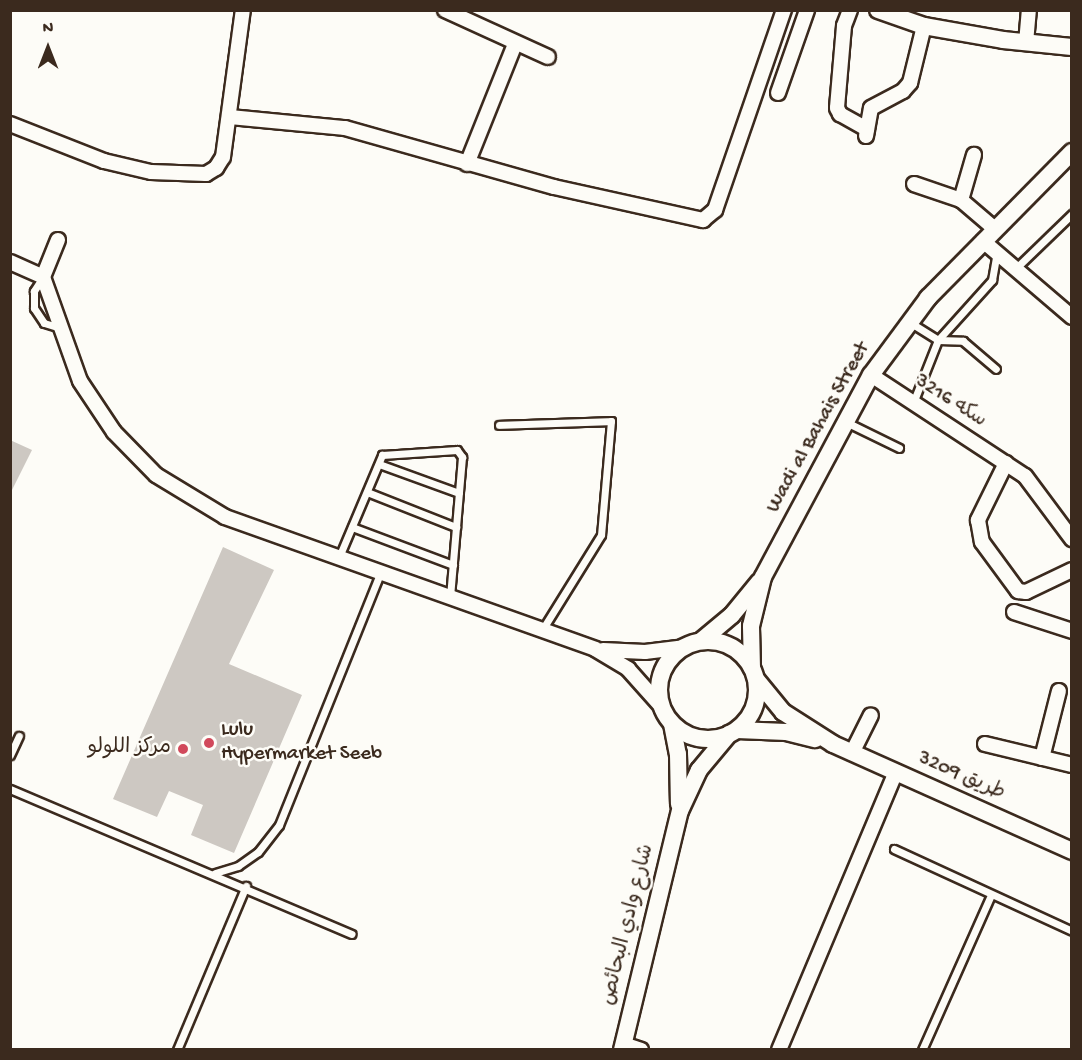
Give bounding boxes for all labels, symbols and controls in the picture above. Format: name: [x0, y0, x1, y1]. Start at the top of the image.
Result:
north arrow: [18, 18, 78, 78]
text: N: [43, 20, 53, 39]
street label: Wadi al Bahais Street: [762, 338, 876, 518]
street label: سكه 3216: [909, 370, 991, 434]
place label: Lulu Hypermarket Seeb: [221, 718, 382, 768]
place label: مركز اللولو: [88, 736, 171, 762]
marker: Lulu Hypermarket Seeb: [202, 736, 216, 750]
marker: مركز اللولو: [176, 742, 190, 756]
street label: طريق 3209: [914, 747, 1008, 807]
street label: شارع وادي البحائص: [597, 842, 661, 1008]

